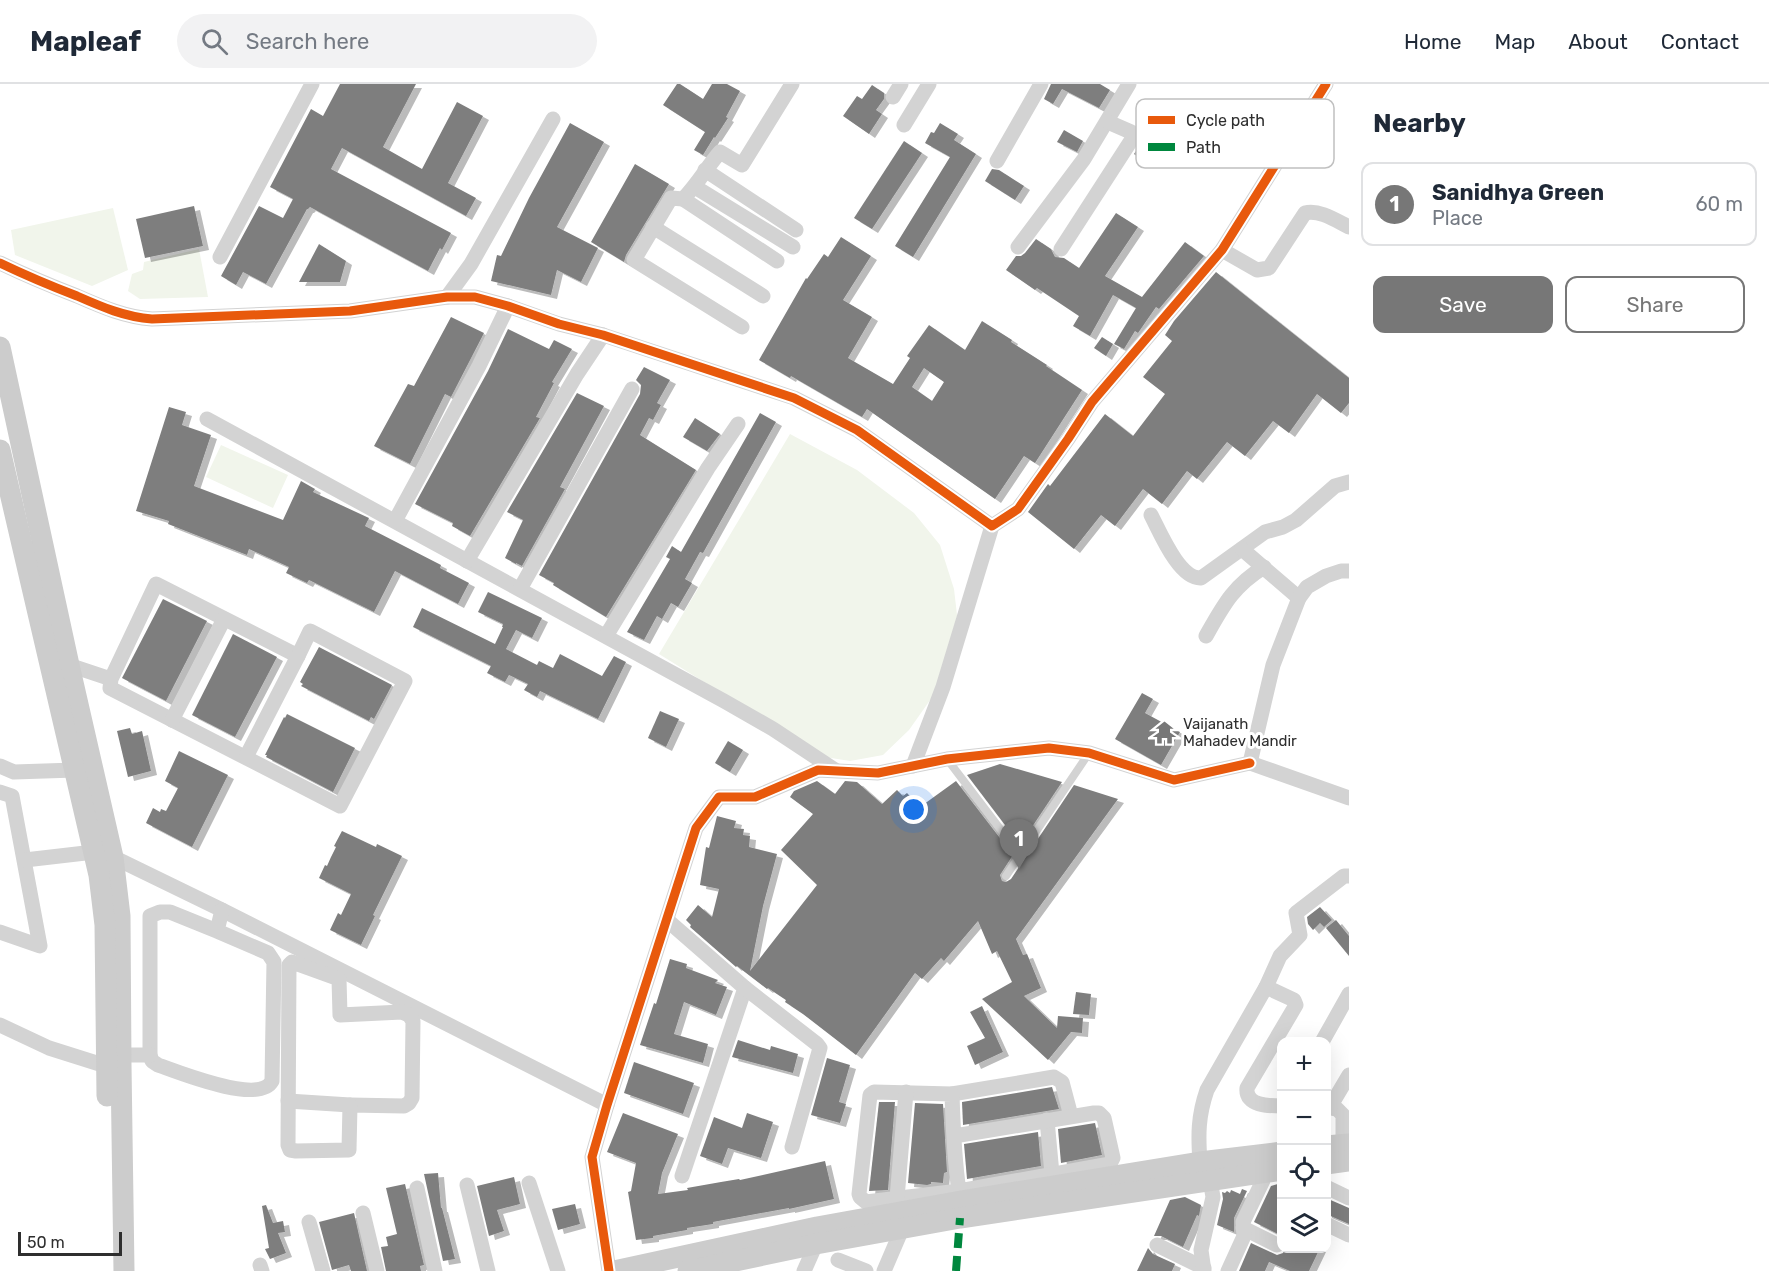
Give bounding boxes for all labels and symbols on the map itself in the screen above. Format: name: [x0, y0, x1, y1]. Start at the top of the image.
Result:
legend: [1136, 99, 1334, 168]
text: Cycle path: [1186, 111, 1265, 130]
text: Path: [1186, 138, 1221, 157]
place label: Vaijanath Mahadev Mandir: [1183, 715, 1297, 750]
temple icon: Vaijanath Mahadev Mandir: [1152, 720, 1178, 746]
your location: [899, 795, 928, 824]
pin: 1: [1000, 820, 1038, 869]
scale bar: [18, 1229, 122, 1256]

